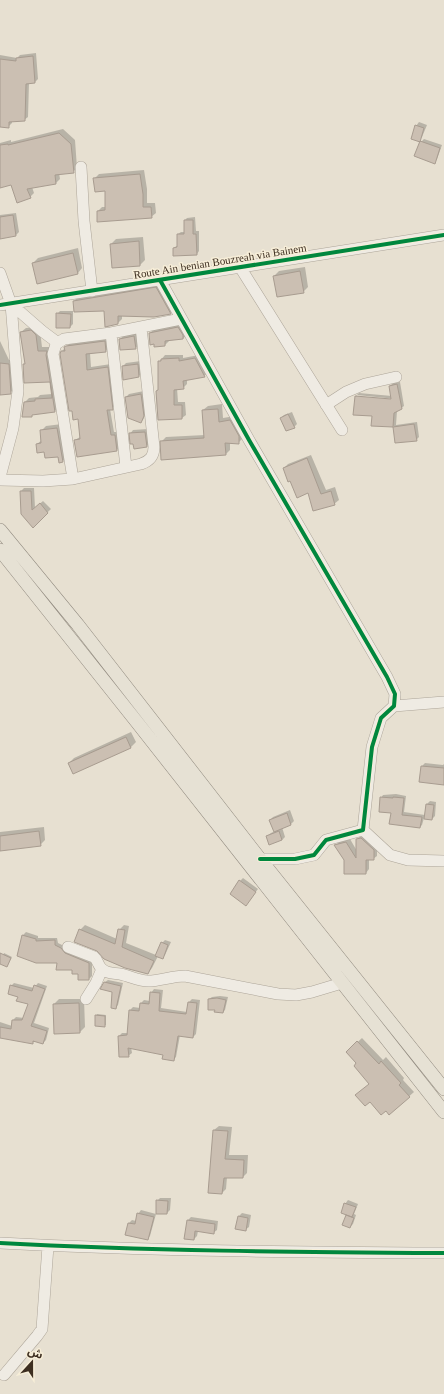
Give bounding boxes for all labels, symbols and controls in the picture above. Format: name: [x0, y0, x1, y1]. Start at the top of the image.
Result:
street label: Route Ain benian Bouzreah via Bainem: [133, 241, 308, 281]
north arrow: [12, 1342, 52, 1382]
text: ش: [26, 1344, 45, 1362]

